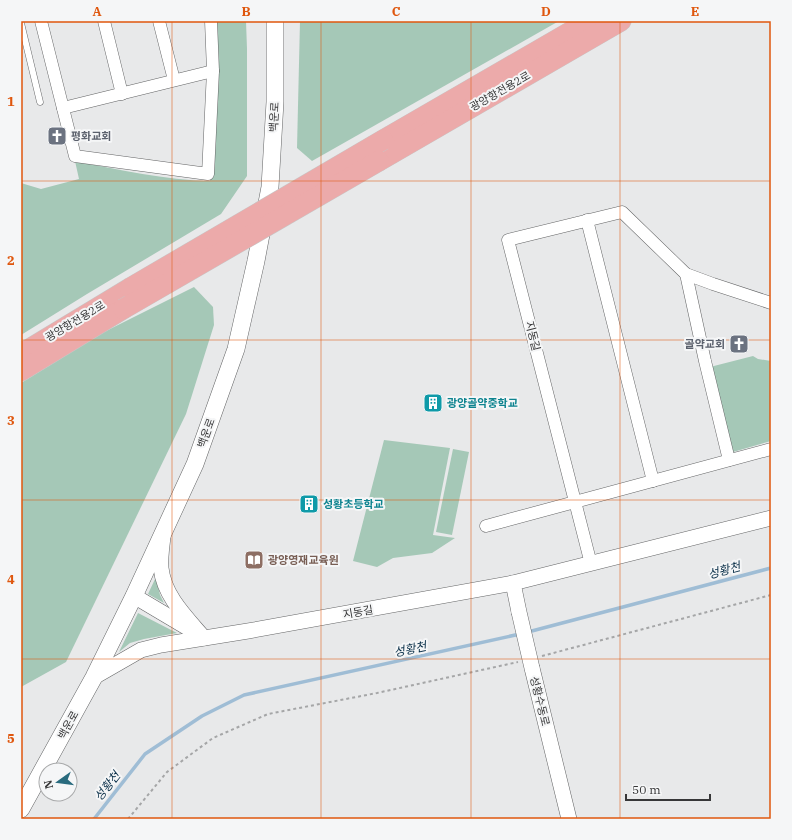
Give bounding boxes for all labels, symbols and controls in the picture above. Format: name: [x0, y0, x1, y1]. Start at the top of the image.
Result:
text: A: [92, 3, 102, 20]
text: B: [241, 3, 251, 20]
text: C: [392, 3, 401, 20]
text: D: [541, 3, 551, 20]
text: E: [691, 3, 699, 20]
street label: 광양항전용2로: [467, 68, 533, 114]
text: 1: [7, 93, 15, 110]
street label: 백운로: [266, 101, 282, 133]
church icon: 평화교회: [46, 125, 68, 147]
place label: 평화교회: [71, 129, 111, 143]
text: 2: [7, 252, 15, 269]
street label: 광양항전용2로: [43, 298, 107, 344]
street label: 지동길: [523, 320, 543, 352]
church icon: 골약교회: [728, 333, 750, 355]
place label: 골약교회: [685, 337, 725, 351]
building icon: 광양골약중학교: [422, 392, 444, 414]
place label: 광양골약중학교: [447, 396, 518, 410]
text: 3: [7, 412, 15, 429]
street label: 백운로: [194, 416, 218, 450]
building icon: 성황초등학교: [298, 493, 320, 515]
place label: 성황초등학교: [323, 497, 384, 511]
library icon: 광양영재교육원: [243, 549, 265, 571]
place label: 광양영재교육원: [268, 553, 339, 567]
water label: 성황천: [706, 558, 744, 582]
text: 4: [7, 571, 15, 588]
street label: 지동길: [342, 602, 374, 622]
water label: 성황천: [392, 638, 430, 660]
street label: 성황수동로: [527, 675, 553, 727]
street label: 백운로: [55, 708, 81, 742]
text: 5: [7, 730, 15, 747]
north arrow: [38, 762, 78, 802]
water label: 성황천: [91, 767, 124, 804]
scale bar: [626, 776, 710, 802]
text: N: [40, 778, 56, 790]
text: 50 m: [632, 782, 661, 797]

